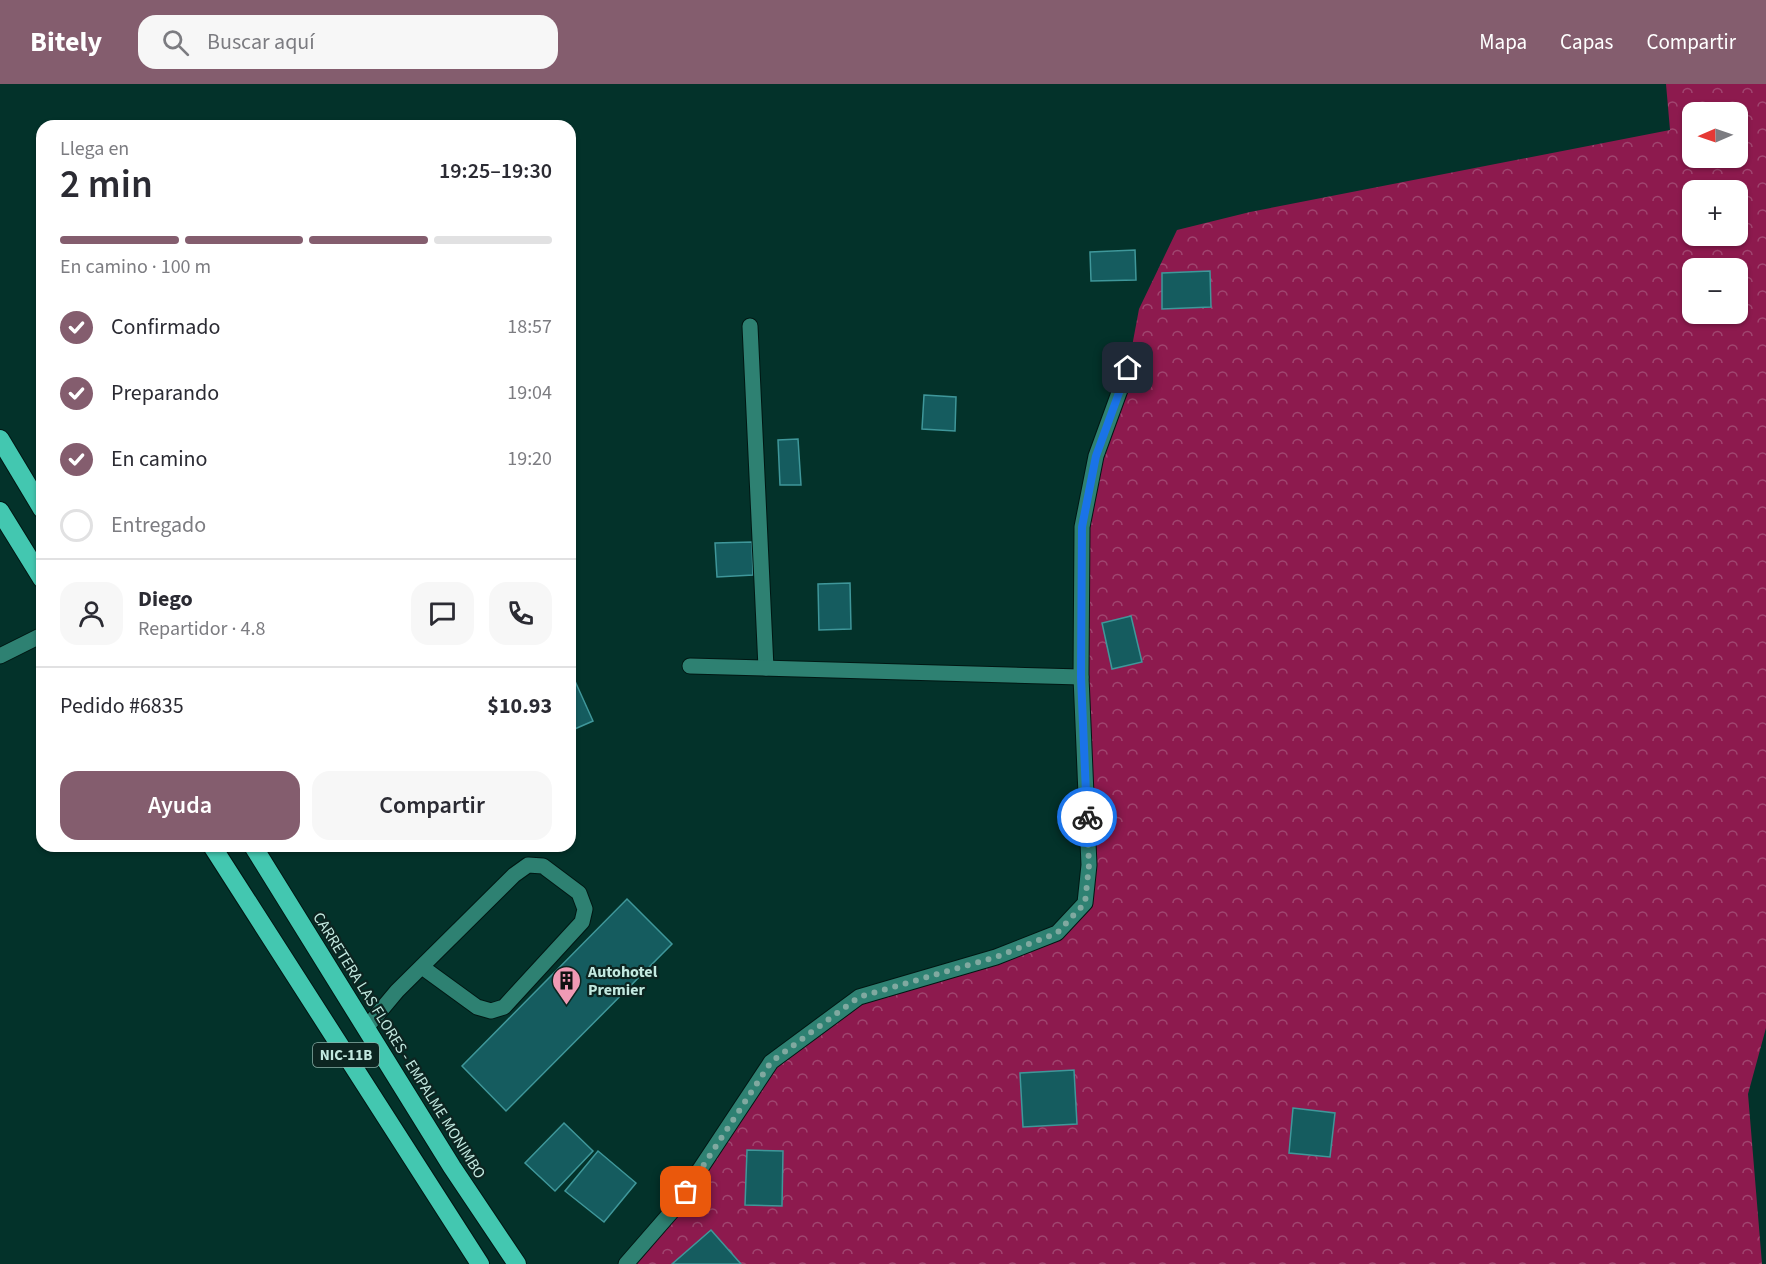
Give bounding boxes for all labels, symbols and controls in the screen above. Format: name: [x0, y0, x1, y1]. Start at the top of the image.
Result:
search box: [138, 15, 558, 69]
text: Bitely: [30, 22, 102, 62]
icon: search: [159, 26, 192, 59]
text: Buscar aquí: [207, 26, 315, 58]
text: Mapa: [1479, 27, 1527, 57]
text: Capas: [1560, 27, 1613, 57]
text: Compartir: [1646, 27, 1736, 57]
north arrow: [1682, 102, 1748, 168]
map controls: [1682, 102, 1748, 324]
text: Llega en: [60, 135, 129, 163]
text: 19:25–19:30: [439, 155, 552, 187]
text: 2 min: [60, 157, 153, 213]
button: +: [1682, 180, 1748, 246]
text: En camino · 100 m: [60, 253, 211, 281]
button: −: [1682, 258, 1748, 324]
icon: check: [60, 311, 93, 344]
text: Confirmado: [111, 311, 220, 343]
text: 18:57: [507, 313, 552, 341]
pin: [1102, 342, 1153, 393]
icon: home: [1111, 351, 1144, 384]
icon: check: [60, 377, 93, 410]
text: Preparando: [111, 377, 219, 409]
text: 19:04: [507, 379, 552, 407]
icon: check: [60, 443, 93, 476]
text: En camino: [111, 443, 208, 475]
text: 19:20: [507, 445, 552, 473]
text: Entregado: [111, 509, 206, 541]
button: person: [60, 582, 123, 645]
button: chat: [411, 582, 474, 645]
button: phone: [489, 582, 552, 645]
text: Diego: [138, 583, 193, 615]
text: Repartidor · 4.8: [138, 615, 265, 643]
text: Pedido #6835: [60, 690, 184, 722]
text: $10.93: [487, 690, 552, 722]
button: Ayuda: [60, 771, 300, 840]
button: Compartir: [312, 771, 552, 840]
courier: [1057, 787, 1117, 847]
icon: bike: [1071, 801, 1104, 834]
street label: CARRETERA LAS FLORES - EMPALME MONIMBO: [308, 908, 491, 1183]
place label: Autohotel Premier: [587, 961, 658, 1001]
building icon: Autohotel Premier: [551, 964, 583, 1006]
road number: NIC-11B: [313, 1043, 379, 1067]
pin: [660, 1166, 711, 1217]
icon: bag: [669, 1175, 702, 1208]

